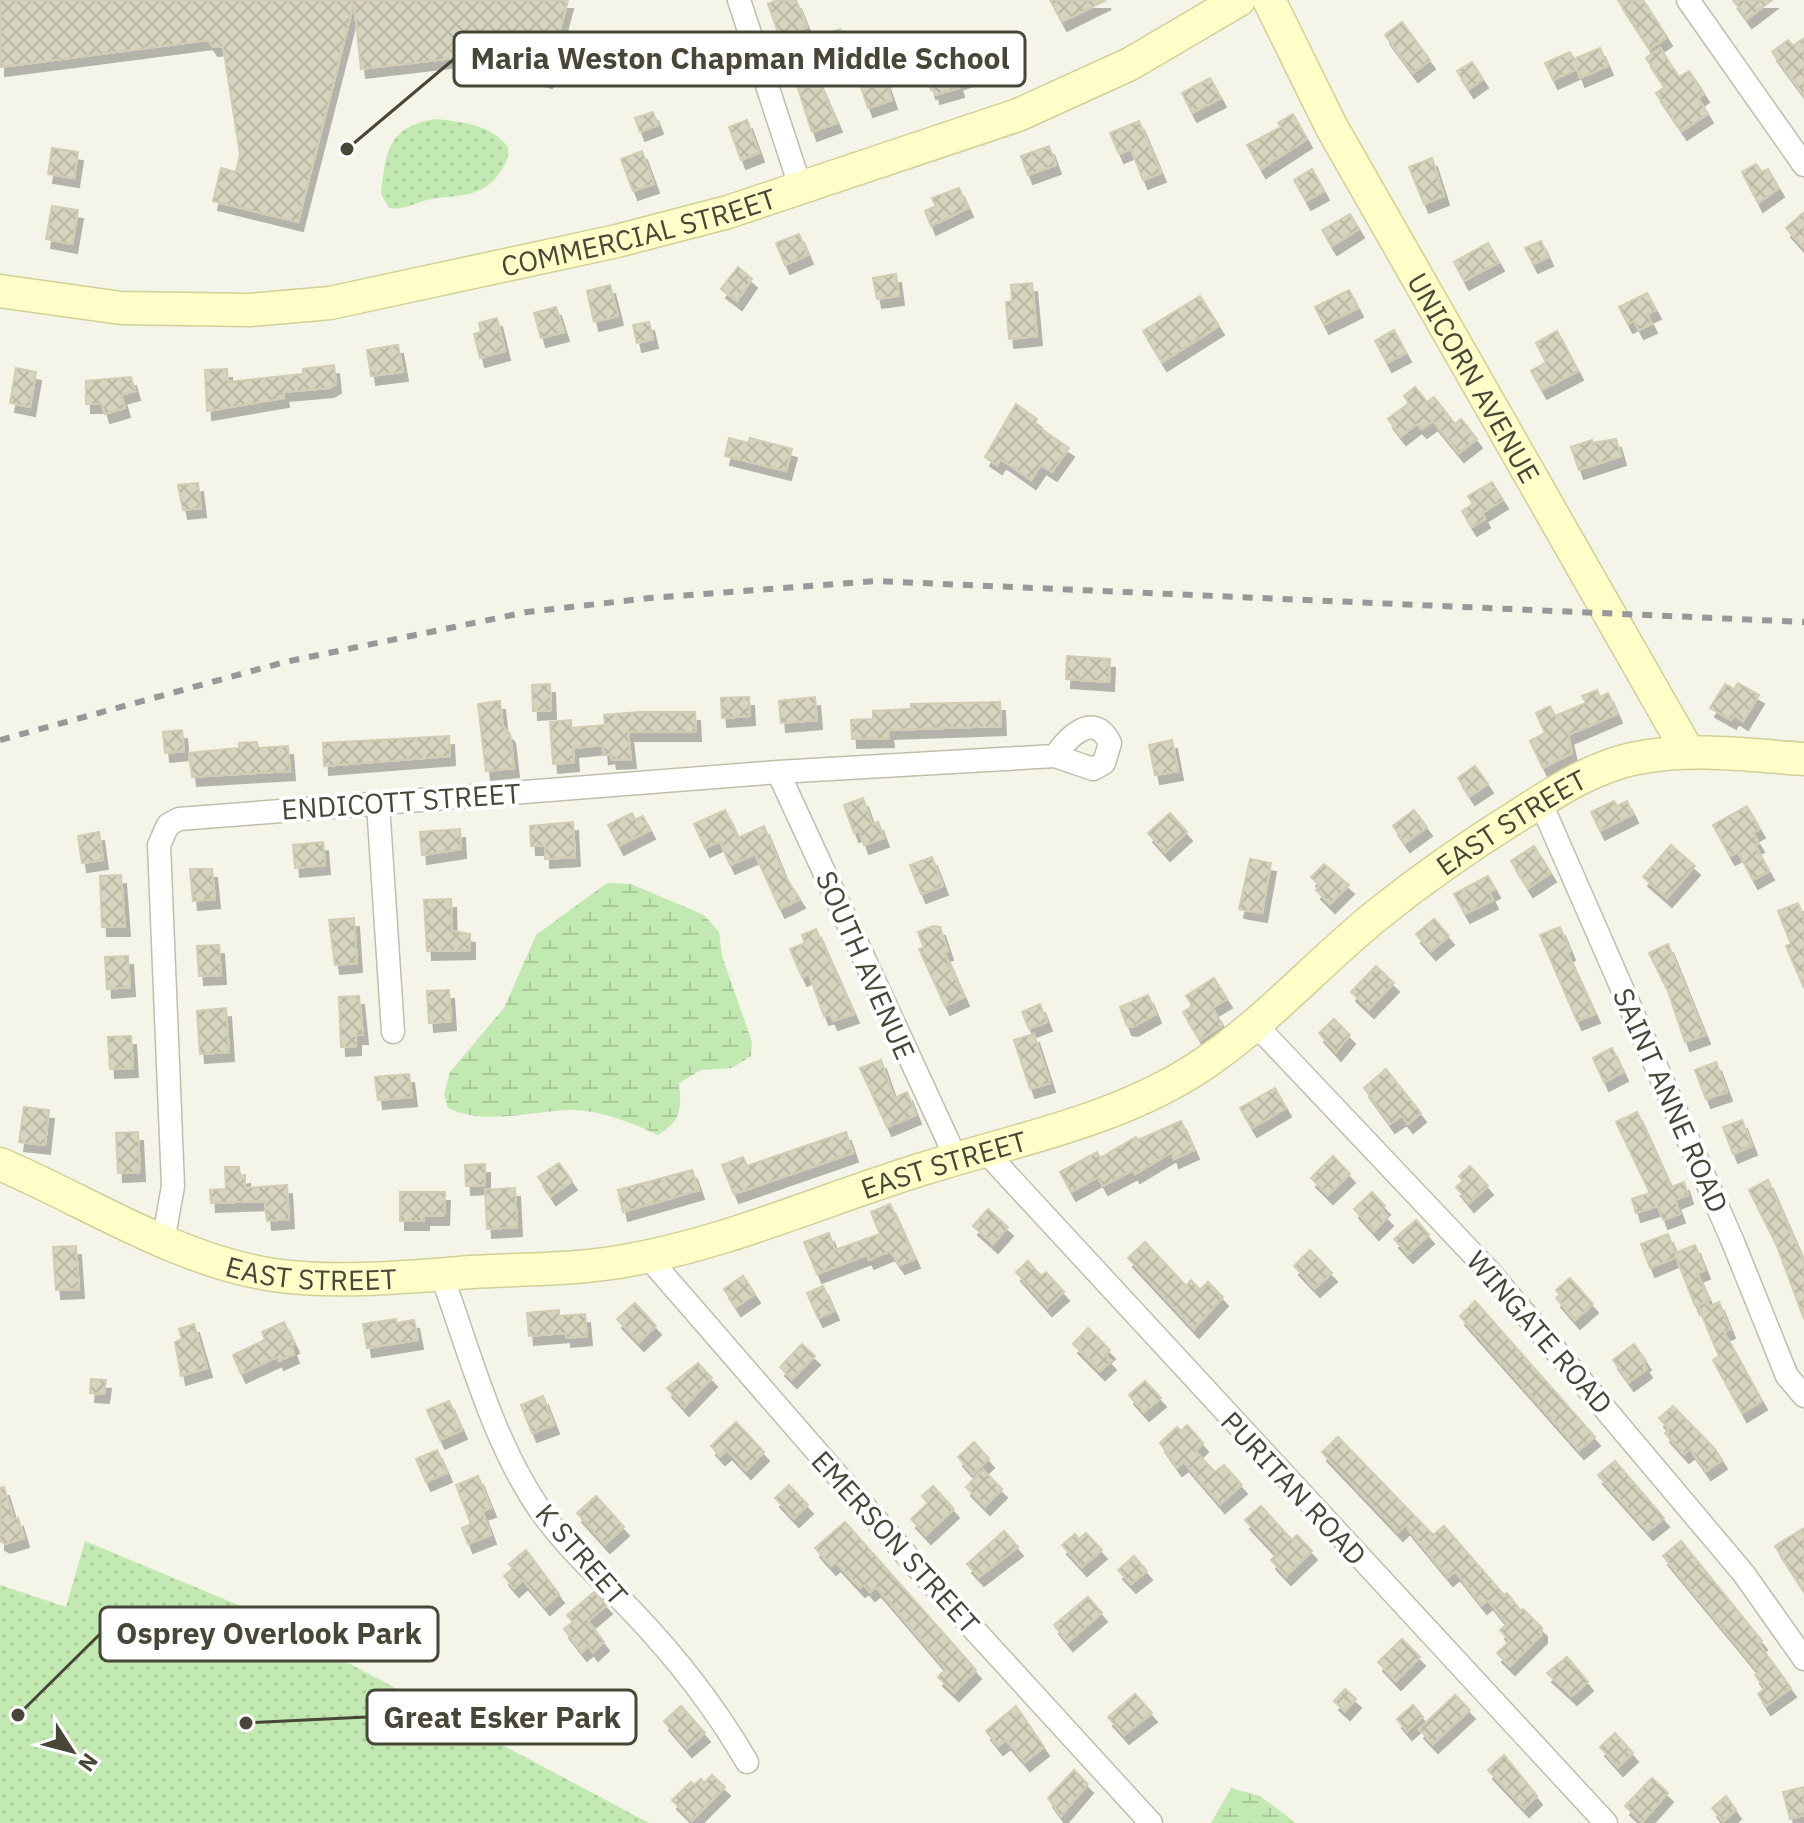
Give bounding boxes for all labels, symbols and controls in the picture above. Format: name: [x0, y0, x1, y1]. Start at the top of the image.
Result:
callout: Maria Weston Chapman Middle School: [454, 32, 1025, 86]
text: Maria Weston Chapman Middle School: [470, 38, 1010, 77]
street label: COMMERCIAL STREET: [498, 179, 781, 284]
street label: UNICORN AVENUE: [1400, 266, 1549, 489]
street label: EAST STREET: [1428, 760, 1592, 883]
street label: ENDICOTT STREET: [280, 774, 522, 828]
street label: SOUTH AVENUE: [808, 865, 924, 1065]
street label: SAINT ANNE ROAD: [1605, 982, 1737, 1218]
street label: EAST STREET: [856, 1121, 1031, 1207]
street label: WINGATE ROAD: [1459, 1243, 1621, 1421]
street label: EAST STREET: [222, 1247, 398, 1298]
street label: PURITAN ROAD: [1213, 1403, 1375, 1573]
street label: EMERSON STREET: [804, 1443, 988, 1641]
street label: K STREET: [528, 1495, 636, 1613]
callout: Osprey Overlook Park: [100, 1607, 438, 1661]
text: Osprey Overlook Park: [116, 1613, 423, 1652]
callout: Great Esker Park: [367, 1690, 636, 1744]
text: Great Esker Park: [383, 1697, 621, 1736]
north arrow: [32, 1711, 112, 1791]
text: N: [72, 1748, 105, 1778]

